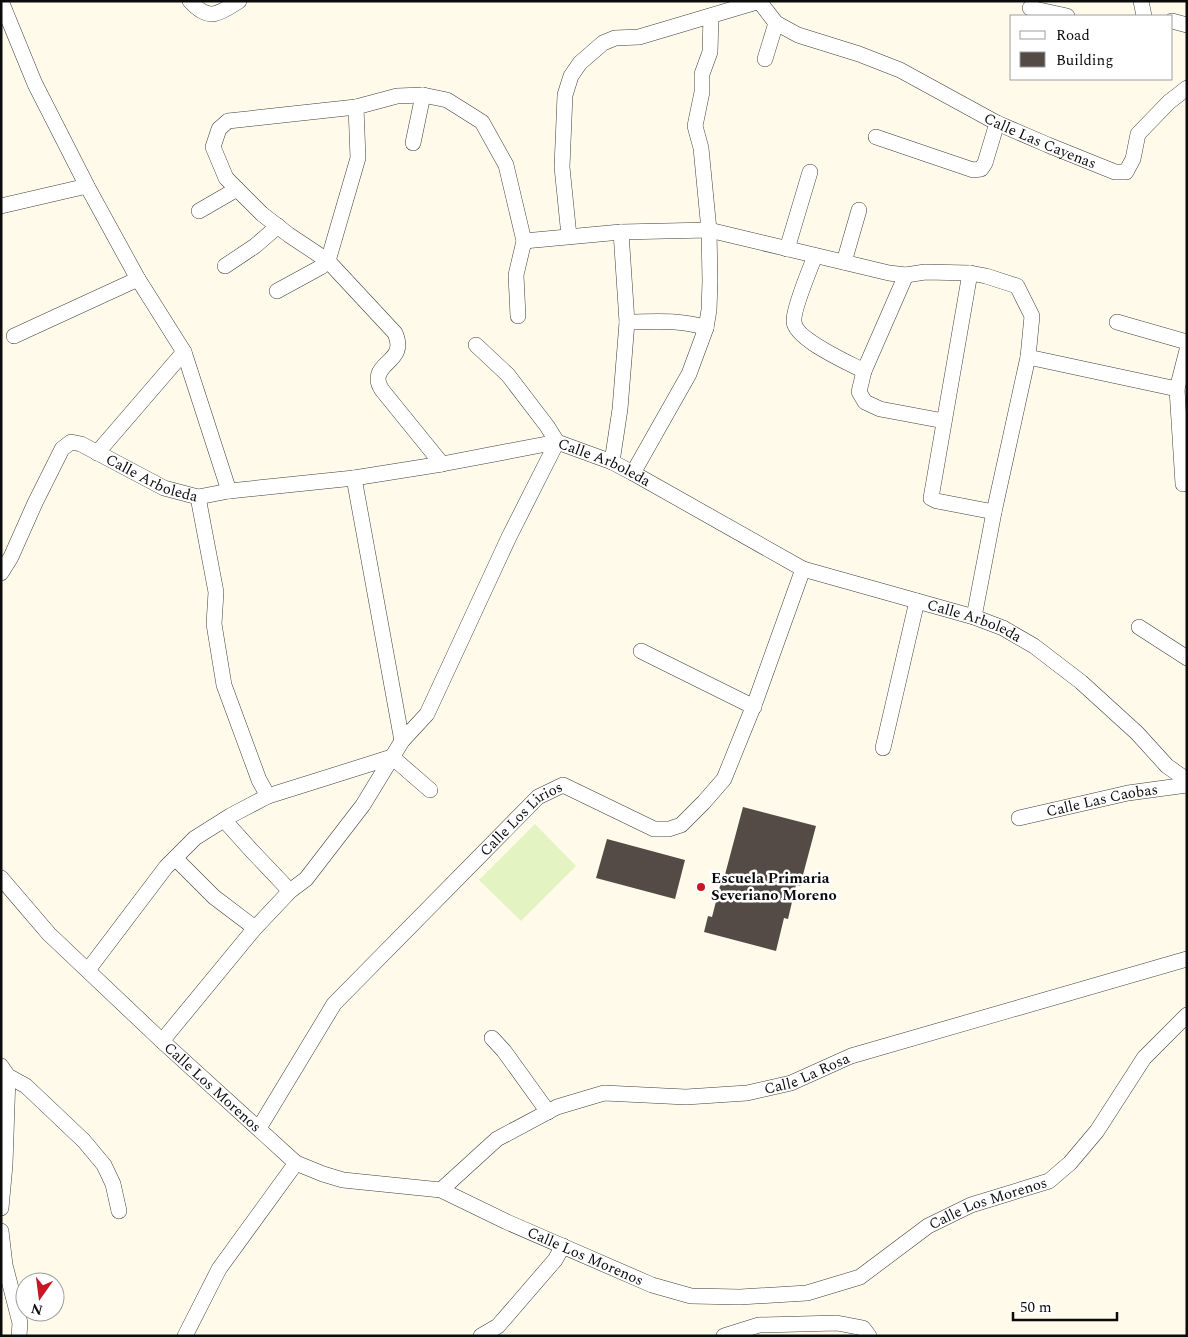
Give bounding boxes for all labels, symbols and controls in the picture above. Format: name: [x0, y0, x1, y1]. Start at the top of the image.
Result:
legend: [1010, 15, 1173, 80]
text: Road: [1056, 24, 1090, 47]
text: Building: [1056, 49, 1113, 72]
street label: Calle Las Cayenas: [980, 106, 1100, 175]
street label: Calle Arboleda: [555, 432, 656, 493]
street label: Calle Arboleda: [102, 448, 201, 508]
street label: Calle Arboleda: [924, 593, 1027, 648]
street label: Calle Los Lirios: [474, 775, 567, 861]
street label: Calle Las Caobas: [1044, 778, 1159, 823]
place label: Escuela Primaria Severiano Moreno: [711, 867, 837, 907]
marker: Escuela Primaria Severiano Moreno: [695, 881, 707, 893]
street label: Calle Los Morenos: [159, 1037, 267, 1138]
street label: Calle La Rosa: [762, 1046, 854, 1100]
street label: Calle Los Morenos: [925, 1171, 1050, 1235]
street label: Calle Los Morenos: [524, 1221, 647, 1292]
north arrow: [15, 1272, 65, 1322]
scale bar: [1013, 1290, 1117, 1322]
text: 50 m: [1020, 1296, 1052, 1319]
text: N: [29, 1298, 45, 1321]

